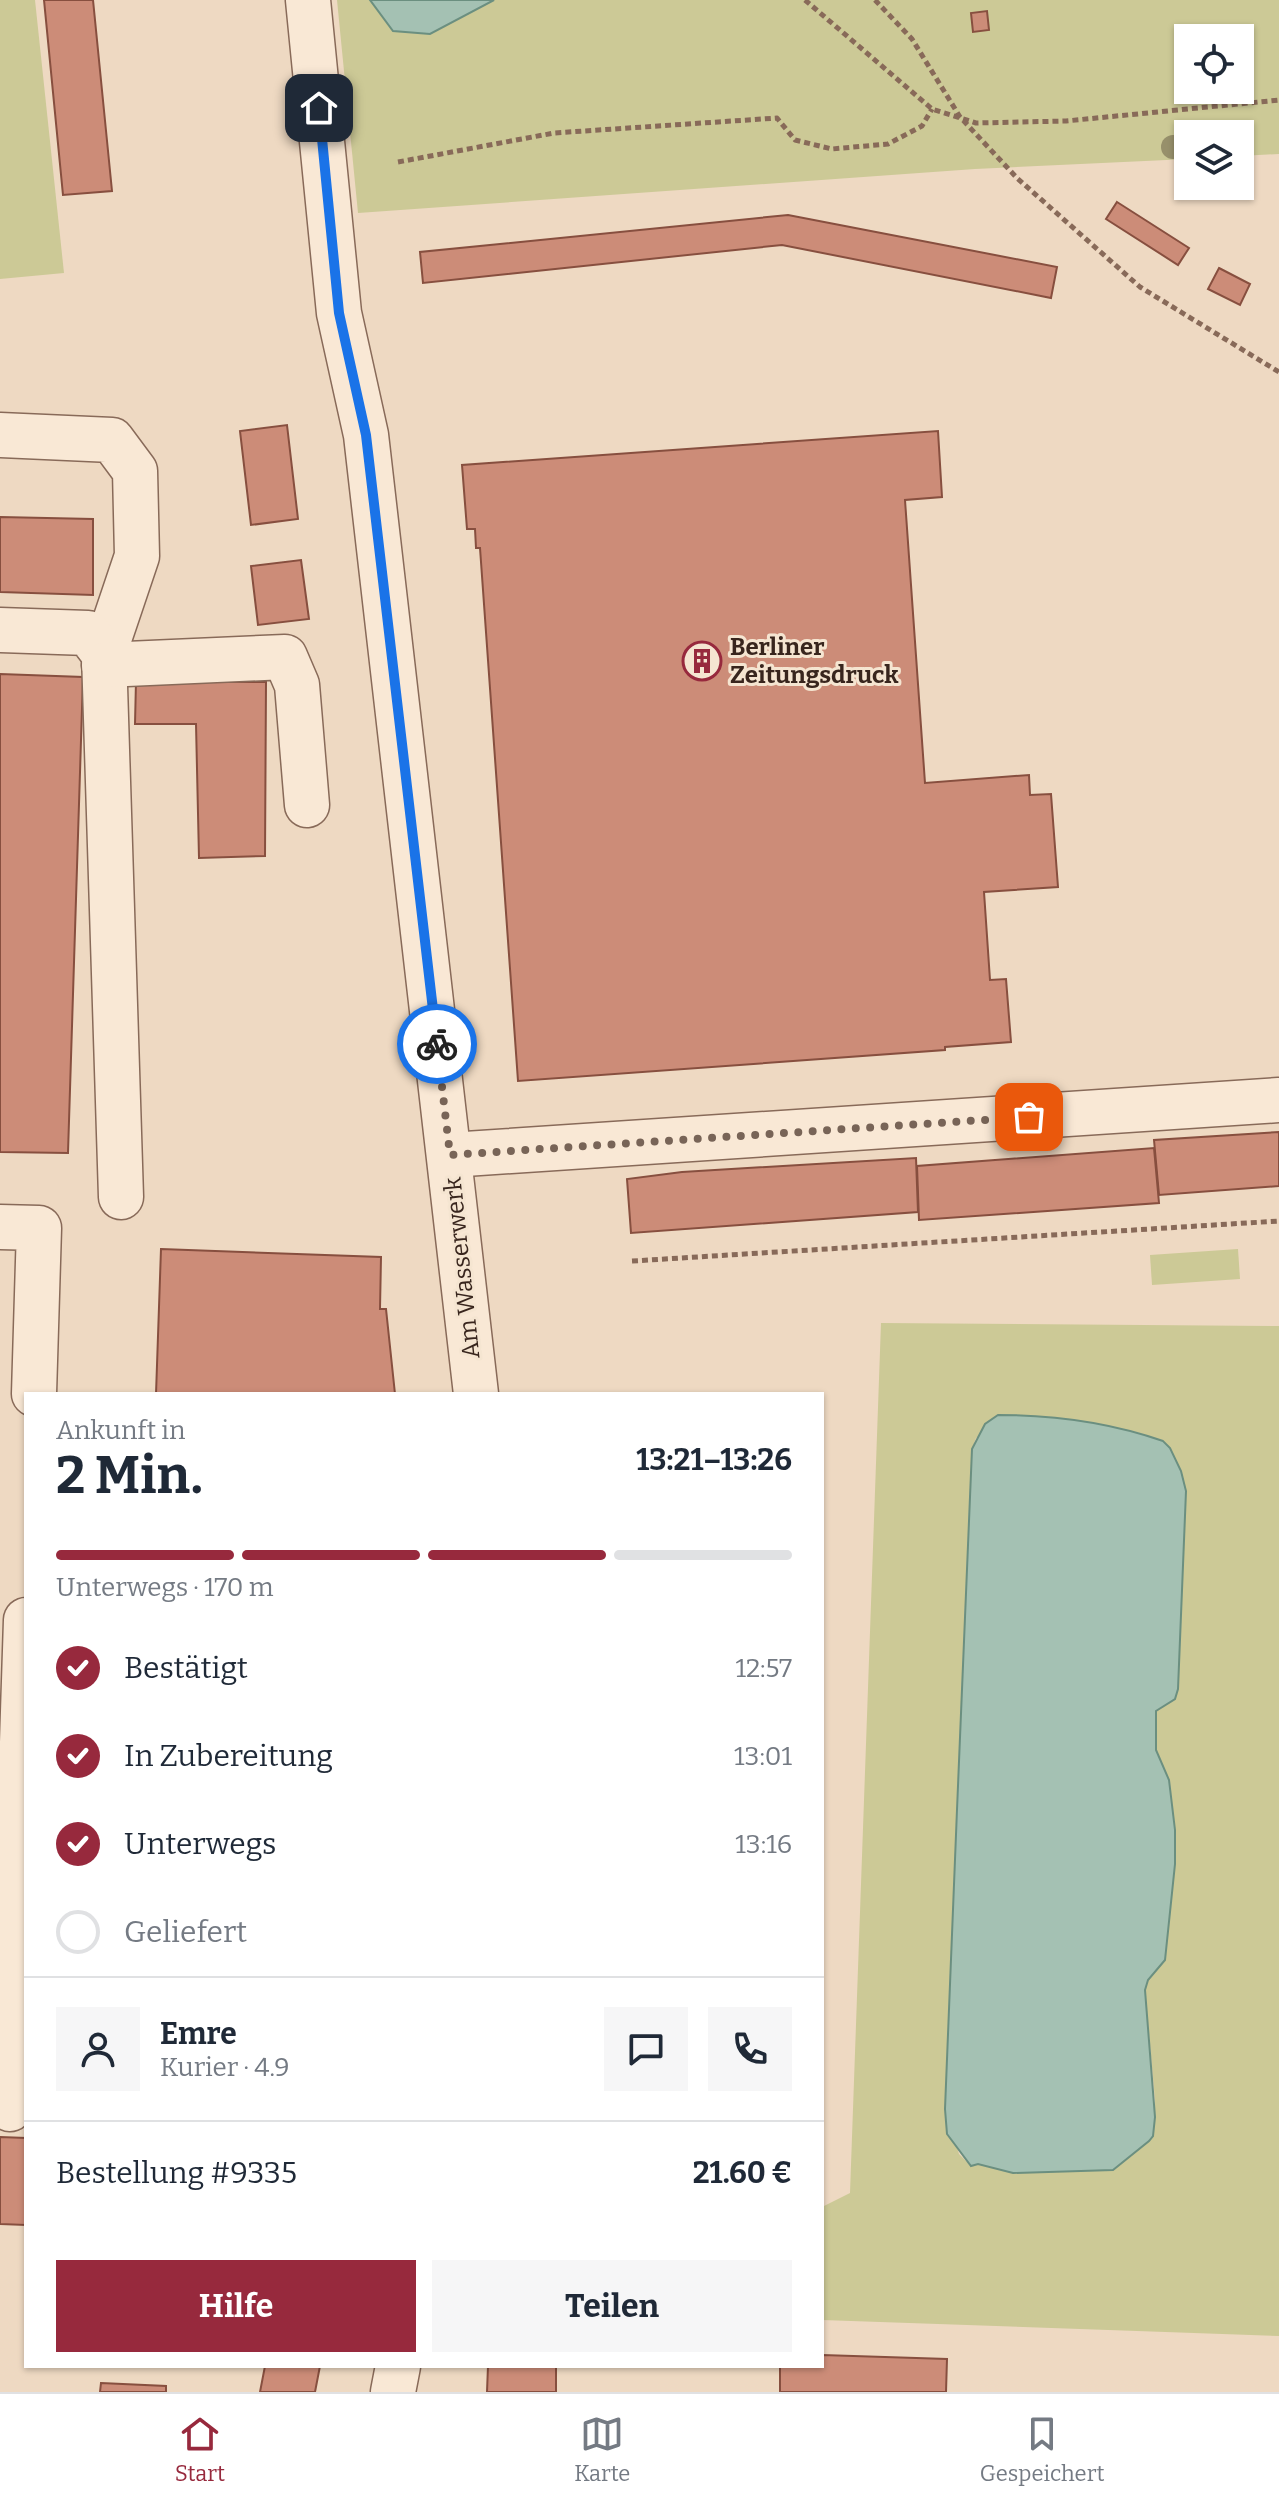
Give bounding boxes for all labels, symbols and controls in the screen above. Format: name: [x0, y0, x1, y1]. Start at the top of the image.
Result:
map controls: [1174, 24, 1254, 200]
button: locate: [1174, 24, 1254, 104]
pin: [285, 74, 353, 142]
icon: home: [297, 86, 341, 130]
button: layers: [1174, 120, 1254, 200]
place label: Berliner Zeitungsdruck: [730, 633, 899, 689]
building icon: Berliner Zeitungsdruck: [681, 640, 723, 682]
courier: [397, 1004, 477, 1084]
icon: bike: [415, 1022, 459, 1066]
pin: [995, 1083, 1063, 1151]
icon: bag: [1007, 1095, 1051, 1139]
street label: Am Wasserwerk: [439, 1175, 485, 1360]
text: Ankunft in: [56, 1415, 185, 1446]
text: 13:21–13:26: [636, 1442, 792, 1478]
text: 2 Min.: [56, 1444, 203, 1507]
text: Unterwegs · 170 m: [56, 1572, 274, 1603]
icon: check: [56, 1646, 100, 1690]
text: Bestätigt: [124, 1650, 248, 1686]
text: 12:57: [735, 1653, 792, 1684]
icon: check: [56, 1734, 100, 1778]
text: In Zubereitung: [124, 1738, 333, 1774]
text: 13:01: [734, 1741, 792, 1772]
icon: check: [56, 1822, 100, 1866]
text: Unterwegs: [124, 1826, 276, 1862]
text: 13:16: [735, 1829, 792, 1860]
text: Geliefert: [124, 1914, 247, 1950]
button: person: [56, 2007, 140, 2091]
button: chat: [604, 2007, 688, 2091]
button: phone: [708, 2007, 792, 2091]
text: Emre: [160, 2016, 237, 2052]
text: Kurier · 4.9: [160, 2052, 290, 2083]
text: Bestellung #9335: [56, 2155, 297, 2191]
text: 21.60 €: [693, 2155, 792, 2191]
button: Hilfe: [56, 2260, 416, 2352]
button: Teilen: [432, 2260, 792, 2352]
tab: Start: [175, 2412, 225, 2487]
tab: Karte: [574, 2412, 630, 2487]
tab: Gespeichert: [980, 2412, 1104, 2487]

